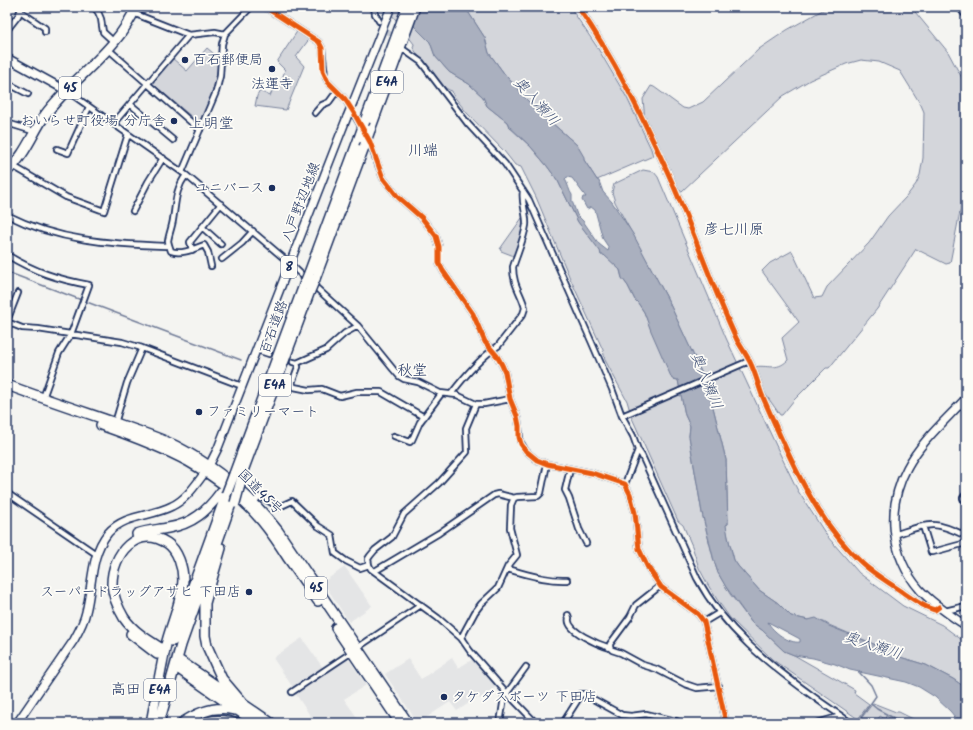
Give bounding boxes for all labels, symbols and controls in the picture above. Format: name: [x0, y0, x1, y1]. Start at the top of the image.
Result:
place label: 百石郵便局: [193, 49, 263, 71]
marker: 百石郵便局: [180, 55, 190, 65]
marker: 法運寺: [267, 64, 277, 74]
road number: E4A: [371, 71, 403, 93]
water label: 奥入瀬川: [507, 72, 565, 132]
place label: 法運寺: [251, 73, 293, 95]
road number: 45: [59, 77, 81, 99]
place label: おいらせ町役場 分庁舎: [20, 110, 166, 132]
district label: 上明堂: [188, 112, 234, 136]
marker: おいらせ町役場 分庁舎: [169, 116, 179, 126]
district label: 川端: [408, 139, 438, 163]
street label: 八戸野辺地線: [276, 159, 326, 245]
place label: ユニバース: [195, 177, 264, 199]
marker: ユニバース: [267, 183, 277, 193]
district label: 彦七川原: [704, 218, 764, 242]
road number: 8: [281, 256, 297, 278]
street label: 百石道路: [254, 297, 294, 357]
water label: 奥入瀬川: [684, 349, 728, 413]
district label: 秋堂: [397, 359, 427, 383]
road number: E4A: [259, 374, 291, 396]
place label: ファミリーマート: [207, 401, 319, 423]
marker: ファミリーマート: [194, 407, 204, 417]
street label: 国道45号: [232, 464, 288, 520]
road number: 45: [305, 577, 327, 599]
place label: スーパードラッグアサヒ 下田店: [40, 581, 241, 603]
marker: スーパードラッグアサヒ 下田店: [244, 587, 254, 597]
water label: 奥入瀬川: [841, 625, 905, 667]
district label: 高田: [111, 678, 141, 702]
road number: E4A: [144, 679, 176, 701]
place label: タケダスポーツ 下田店: [452, 686, 597, 708]
marker: タケダスポーツ 下田店: [439, 692, 449, 702]

